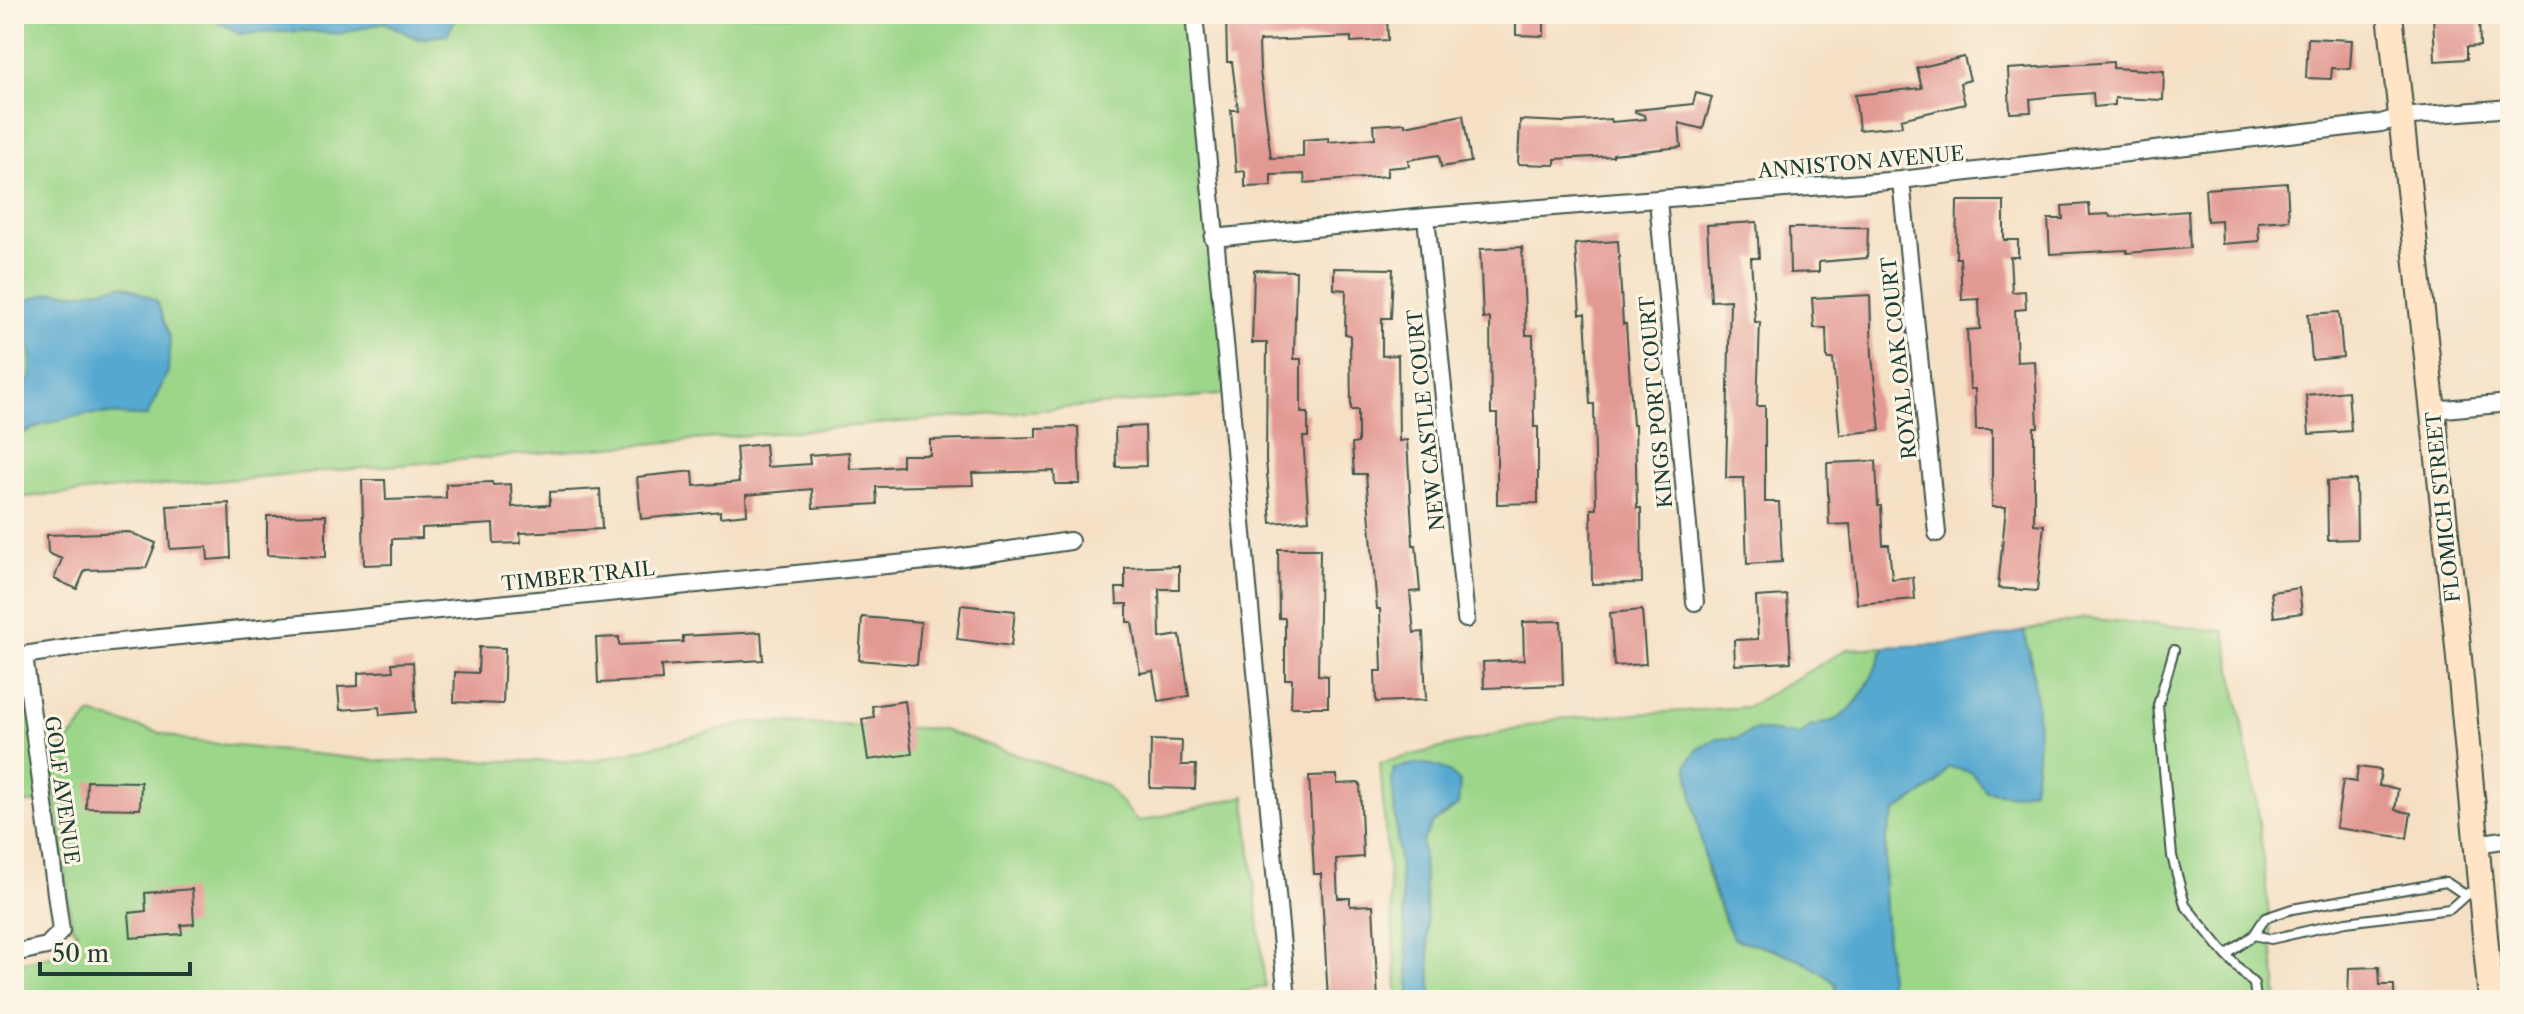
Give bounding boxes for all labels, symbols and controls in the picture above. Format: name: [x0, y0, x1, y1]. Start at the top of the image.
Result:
street label: ANNISTON AVENUE: [1756, 141, 1965, 183]
street label: ROYAL OAK COURT: [1876, 256, 1922, 460]
street label: KINGS PORT COURT: [1635, 295, 1677, 509]
street label: NEW CASTLE COURT: [1402, 308, 1450, 532]
street label: FLOMICH STREET: [2421, 410, 2465, 604]
street label: TIMBER TRAIL: [500, 556, 656, 596]
street label: GOLF AVENUE: [40, 714, 84, 866]
scale bar: [40, 926, 190, 976]
text: 50 m: [52, 939, 109, 968]

